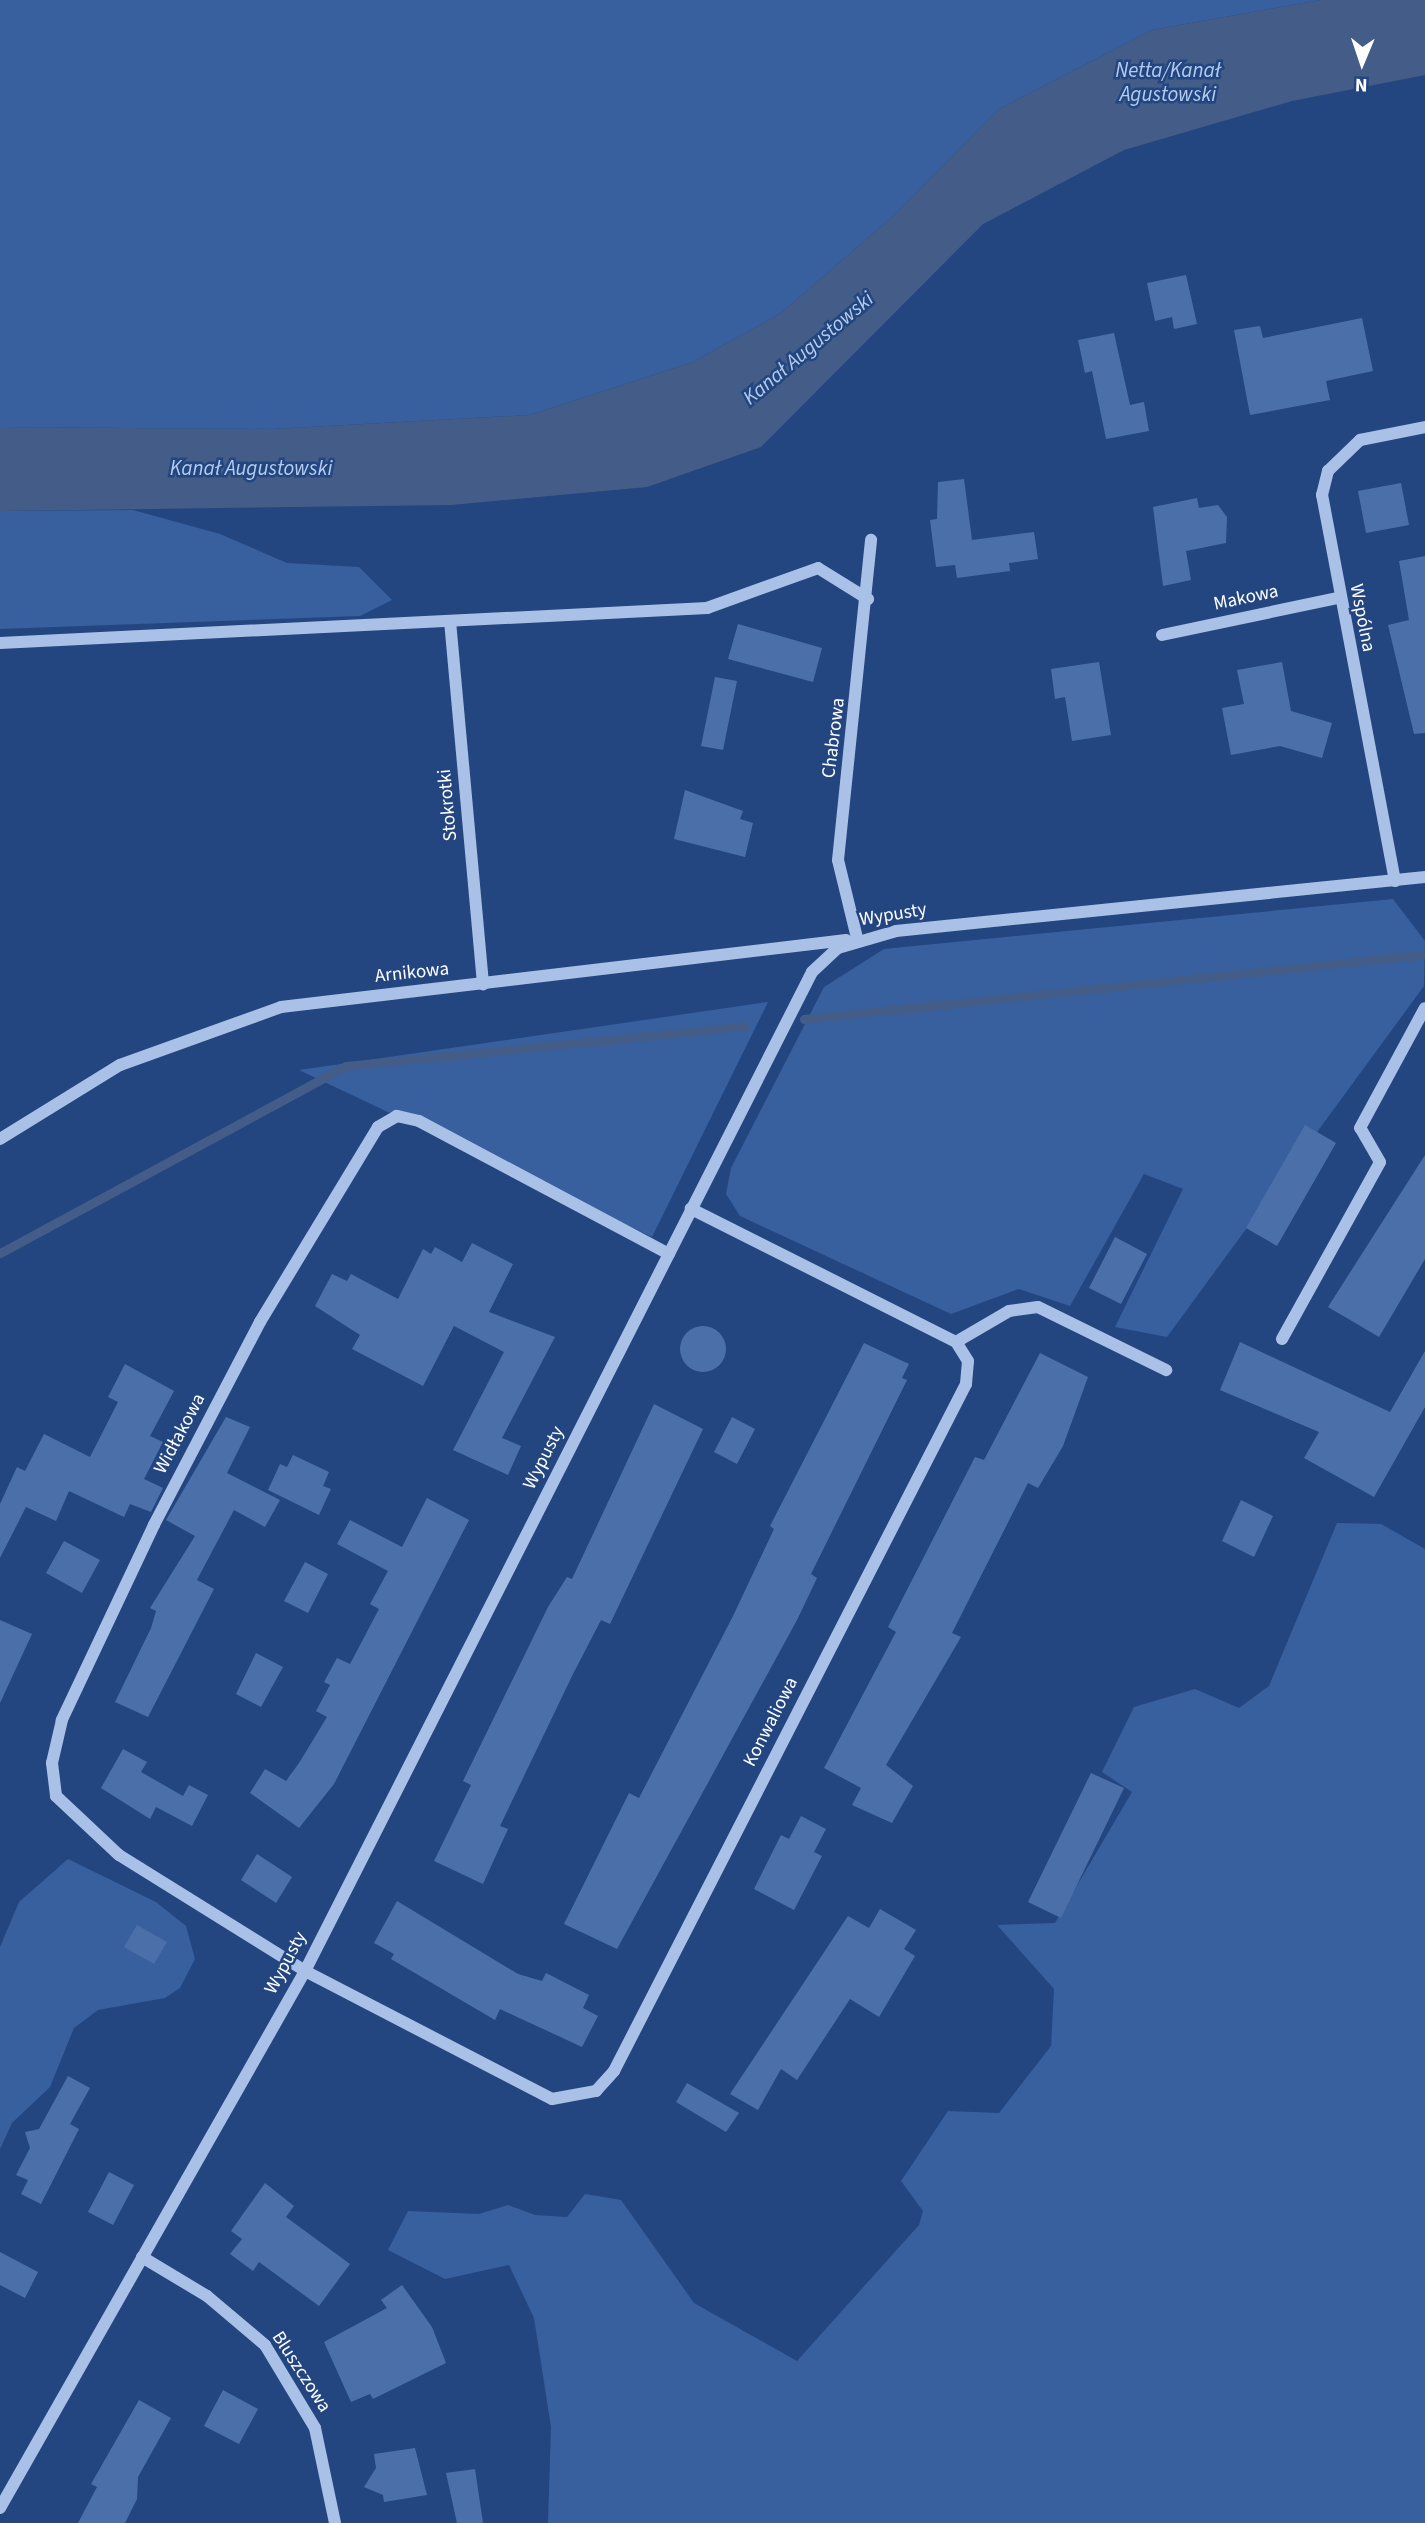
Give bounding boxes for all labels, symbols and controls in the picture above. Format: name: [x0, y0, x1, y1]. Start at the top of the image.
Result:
north arrow: [1327, 28, 1397, 98]
water label: Netta/Kanał Agustowski: [1115, 57, 1221, 107]
text: N: [1354, 71, 1368, 98]
water label: Kanał Augustowski: [738, 286, 878, 410]
water label: Kanał Augustowski: [170, 455, 332, 481]
street label: Makowa: [1211, 580, 1281, 616]
street label: Wspólna: [1344, 582, 1380, 654]
street label: Chabrowa: [818, 696, 850, 780]
street label: Stokrotki: [433, 768, 463, 842]
street label: Wypusty: [858, 898, 928, 932]
street label: Arnikowa: [374, 958, 450, 988]
street label: Widłakowa: [149, 1390, 211, 1478]
street label: Wypusty: [519, 1423, 569, 1493]
street label: Konwaliowa: [739, 1673, 803, 1771]
street label: Wypusty: [260, 1928, 312, 1998]
street label: Bluszczowa: [266, 2327, 336, 2417]

